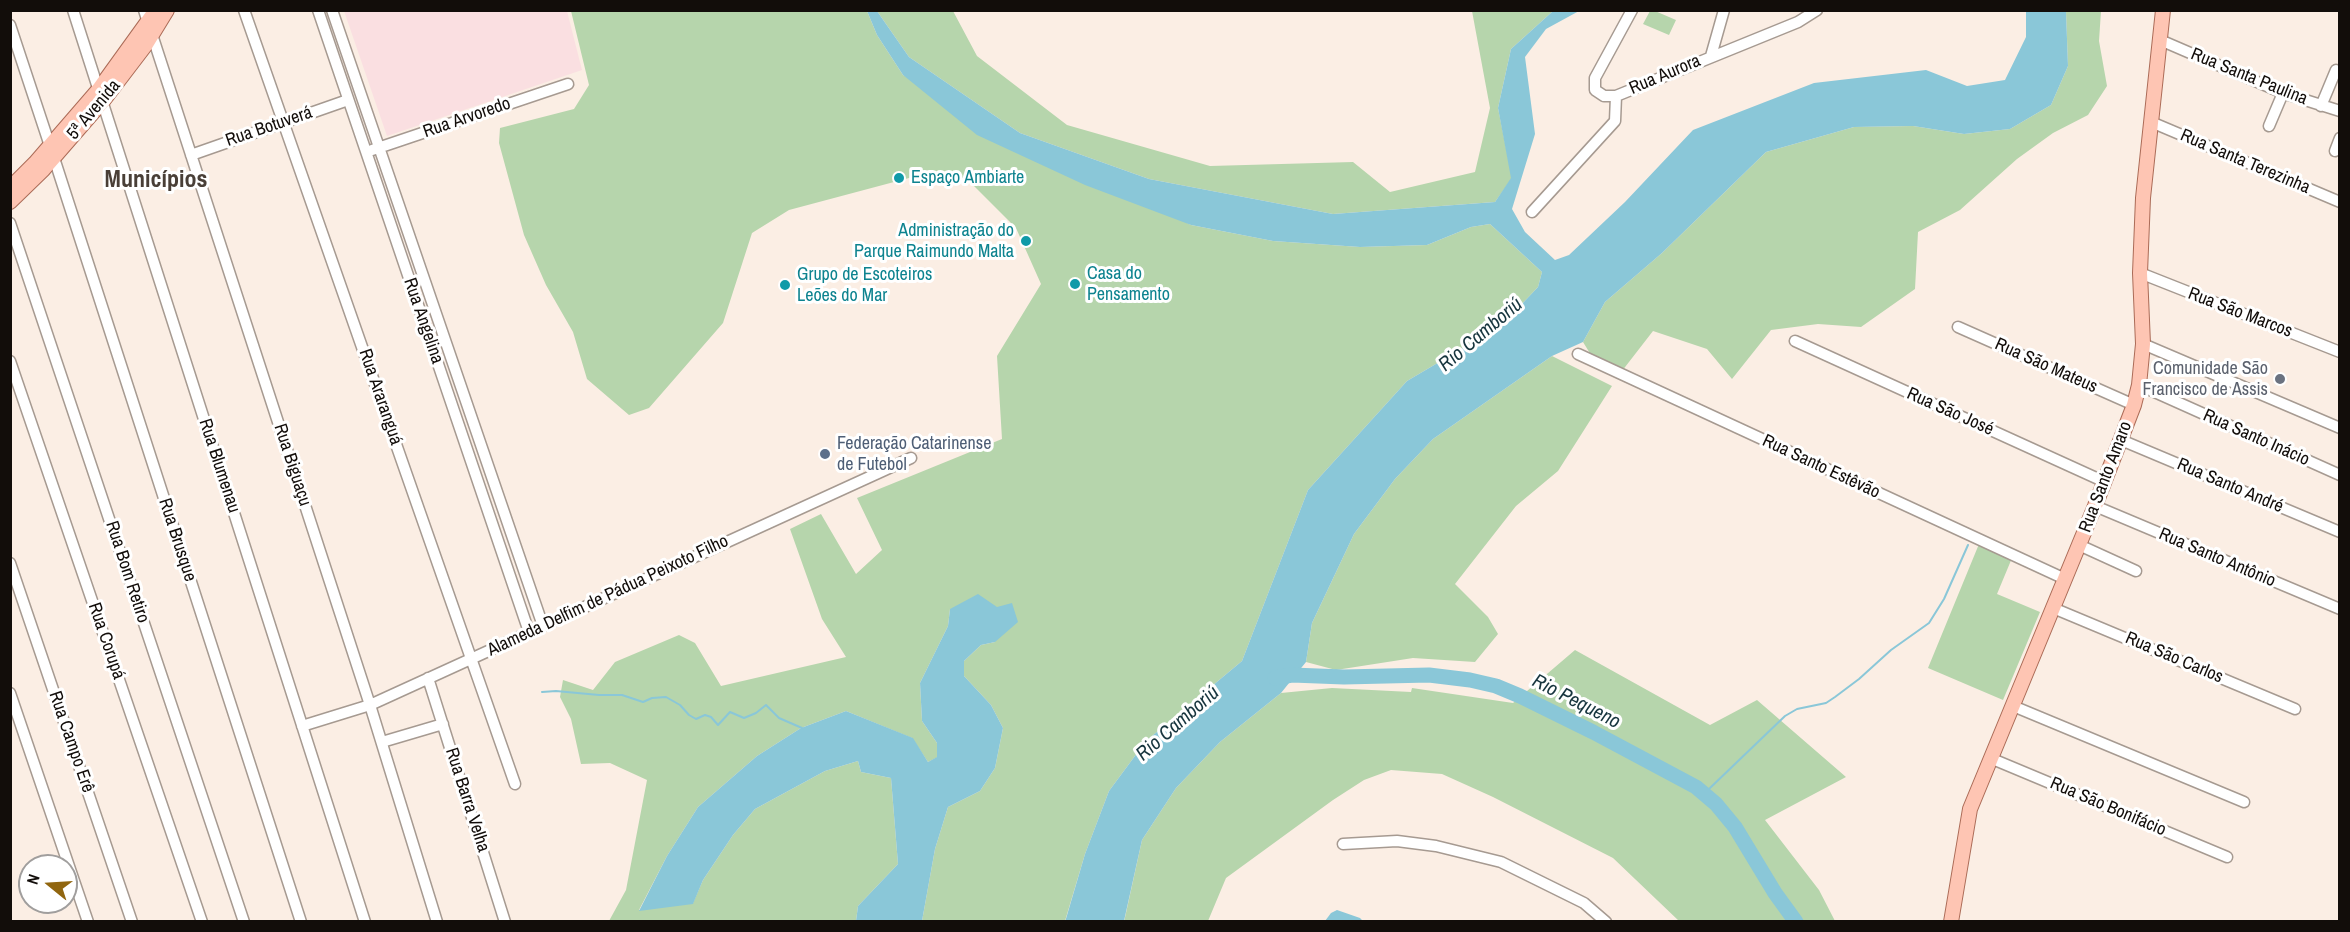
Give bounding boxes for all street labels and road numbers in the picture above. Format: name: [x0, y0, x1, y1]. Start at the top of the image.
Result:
street label: Rua Santa Paulina: [2188, 44, 2310, 110]
street label: Rua Aurora: [1626, 50, 1704, 100]
street label: 5ª Avenida: [63, 76, 125, 144]
street label: Rua Arvoredo: [420, 93, 514, 143]
street label: Rua Botuverá: [223, 102, 315, 152]
street label: Rua Santa Terezinha: [2177, 125, 2313, 199]
street label: Rua Angelina: [398, 275, 448, 367]
street label: Rua São Marcos: [2185, 283, 2295, 343]
street label: Rua São Mateus: [1991, 334, 2101, 398]
street label: Rua Araranguá: [353, 346, 407, 448]
street label: Rua São José: [1903, 383, 1997, 441]
street label: Rua Santo Inácio: [2200, 405, 2312, 471]
street label: Rua Blumenau: [194, 416, 244, 516]
street label: Rua Santo Amaro: [2075, 418, 2137, 536]
street label: Rua Biguaçu: [269, 421, 315, 509]
street label: Rua Santo Estêvão: [1759, 430, 1883, 504]
street label: Rua Santo André: [2174, 454, 2286, 518]
street label: Rua Brusque: [153, 496, 201, 584]
street label: Rua Bom Retiro: [100, 518, 154, 626]
street label: Rua Santo Antônio: [2155, 524, 2279, 592]
street label: Alameda Delfim de Pádua Peixoto Filho: [484, 531, 732, 661]
street label: Rua Corupá: [83, 600, 129, 682]
street label: Rua São Carlos: [2122, 628, 2226, 688]
street label: Rua Campo Erê: [44, 688, 98, 796]
street label: Rua Barra Velha: [440, 745, 494, 855]
street label: Rua São Bonifácio: [2047, 773, 2169, 841]

